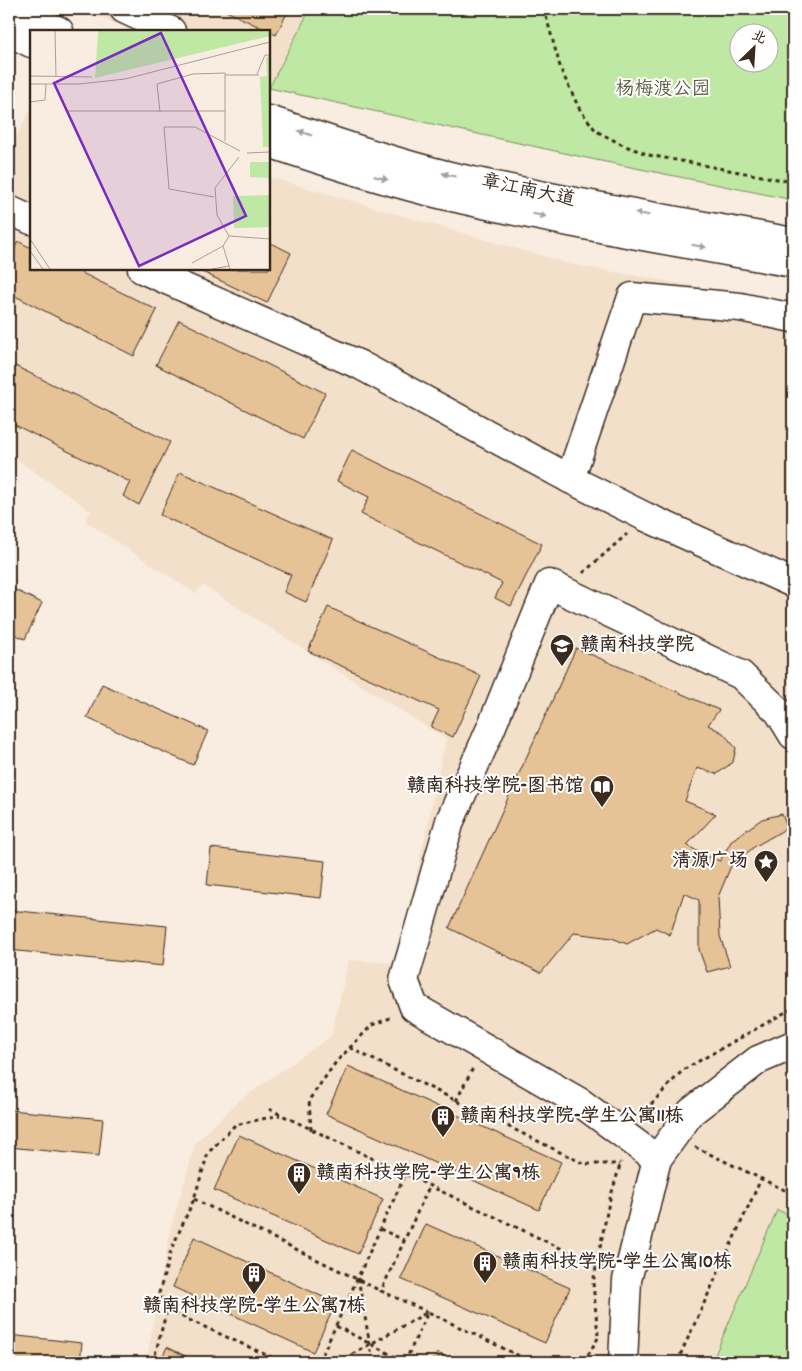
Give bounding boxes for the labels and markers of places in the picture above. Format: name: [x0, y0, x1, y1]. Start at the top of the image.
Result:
school or university icon: 赣南科技学院: [549, 633, 575, 667]
place label: 赣南科技学院: [580, 633, 694, 660]
place label: 赣南科技学院-图书馆: [407, 774, 584, 801]
library icon: 赣南科技学院-图书馆: [589, 774, 615, 808]
place label: 清源广场: [672, 849, 748, 876]
place icon: 清源广场: [753, 849, 779, 883]
building icon: 赣南科技学院-学生公寓11栋: [430, 1104, 456, 1138]
place label: 赣南科技学院-学生公寓11栋: [460, 1104, 684, 1131]
building icon: 赣南科技学院-学生公寓9栋: [286, 1161, 312, 1195]
place label: 赣南科技学院-学生公寓9栋: [316, 1161, 540, 1188]
building icon: 赣南科技学院-学生公寓10栋: [472, 1250, 498, 1284]
place label: 赣南科技学院-学生公寓10栋: [502, 1250, 732, 1277]
building icon: 赣南科技学院-学生公寓7栋: [241, 1261, 267, 1295]
place label: 赣南科技学院-学生公寓7栋: [143, 1294, 365, 1321]

